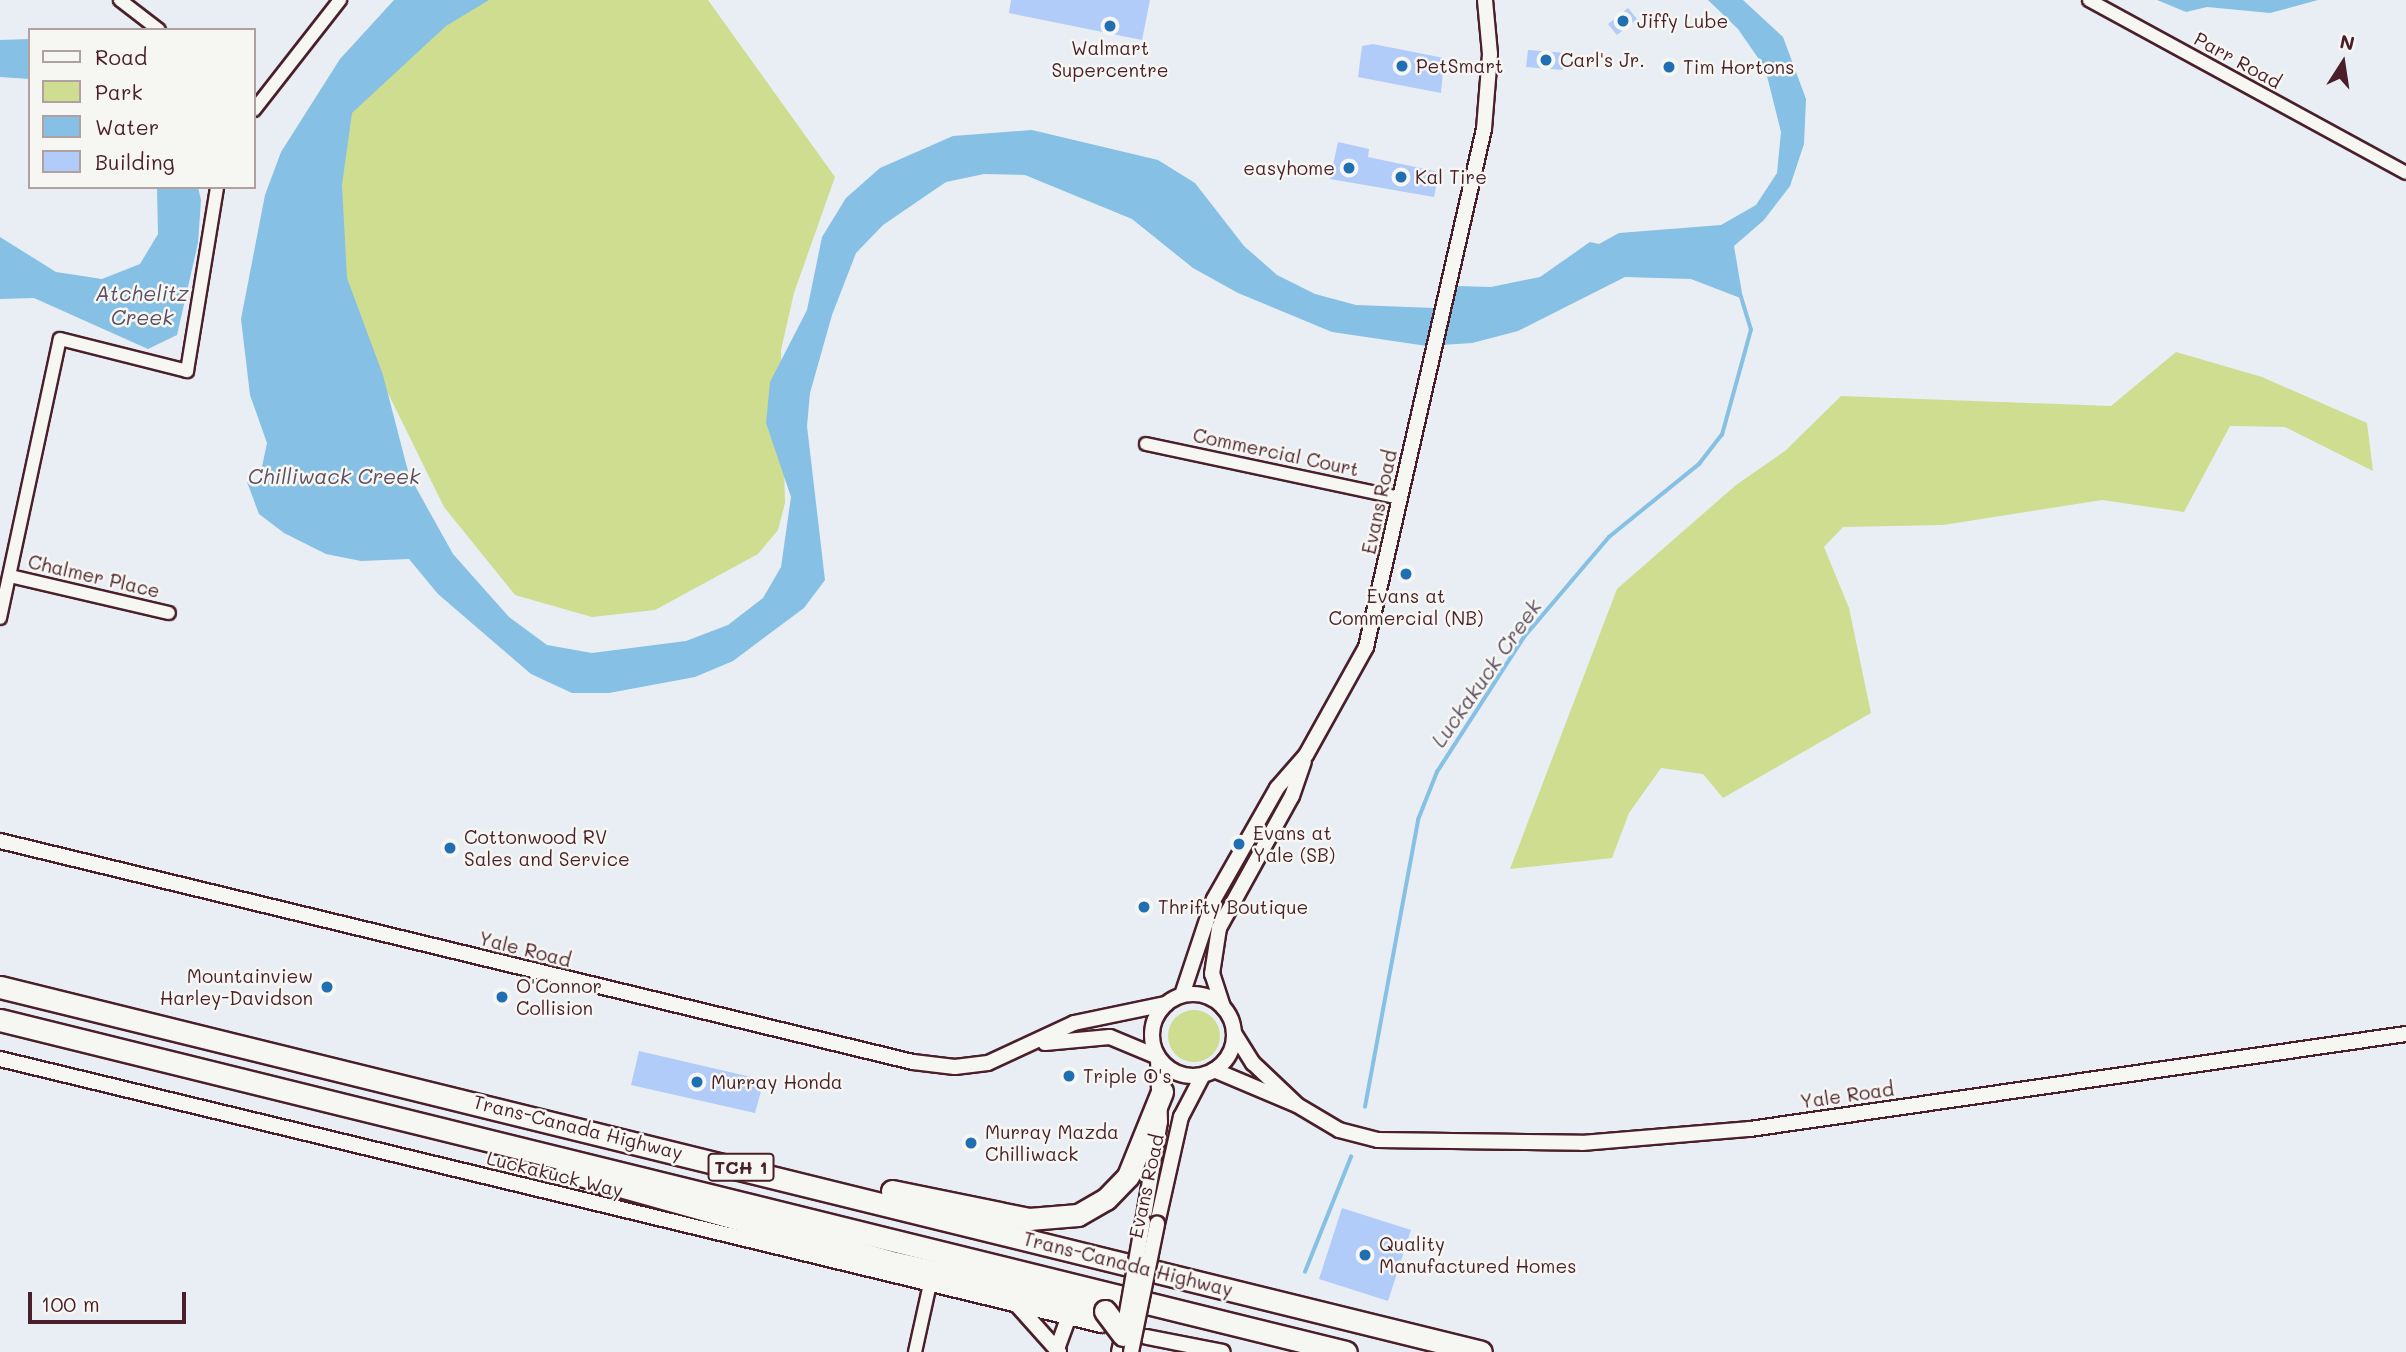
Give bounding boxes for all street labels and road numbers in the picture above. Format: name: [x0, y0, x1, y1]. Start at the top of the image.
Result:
street label: Parr Road: [2191, 27, 2285, 93]
street label: Commercial Court: [1191, 423, 1361, 481]
street label: Evans Road: [1357, 448, 1401, 556]
street label: Chalmer Place: [26, 550, 162, 602]
street label: Yale Road: [477, 927, 573, 971]
street label: Yale Road: [1799, 1077, 1895, 1113]
street label: Trans-Canada Highway: [471, 1090, 685, 1164]
street label: Evans Road: [1124, 1132, 1168, 1240]
street label: Luckakuck Way: [484, 1146, 626, 1202]
road number: TCH 1: [706, 1152, 776, 1182]
street label: Trans-Canada Highway: [1021, 1227, 1235, 1301]

